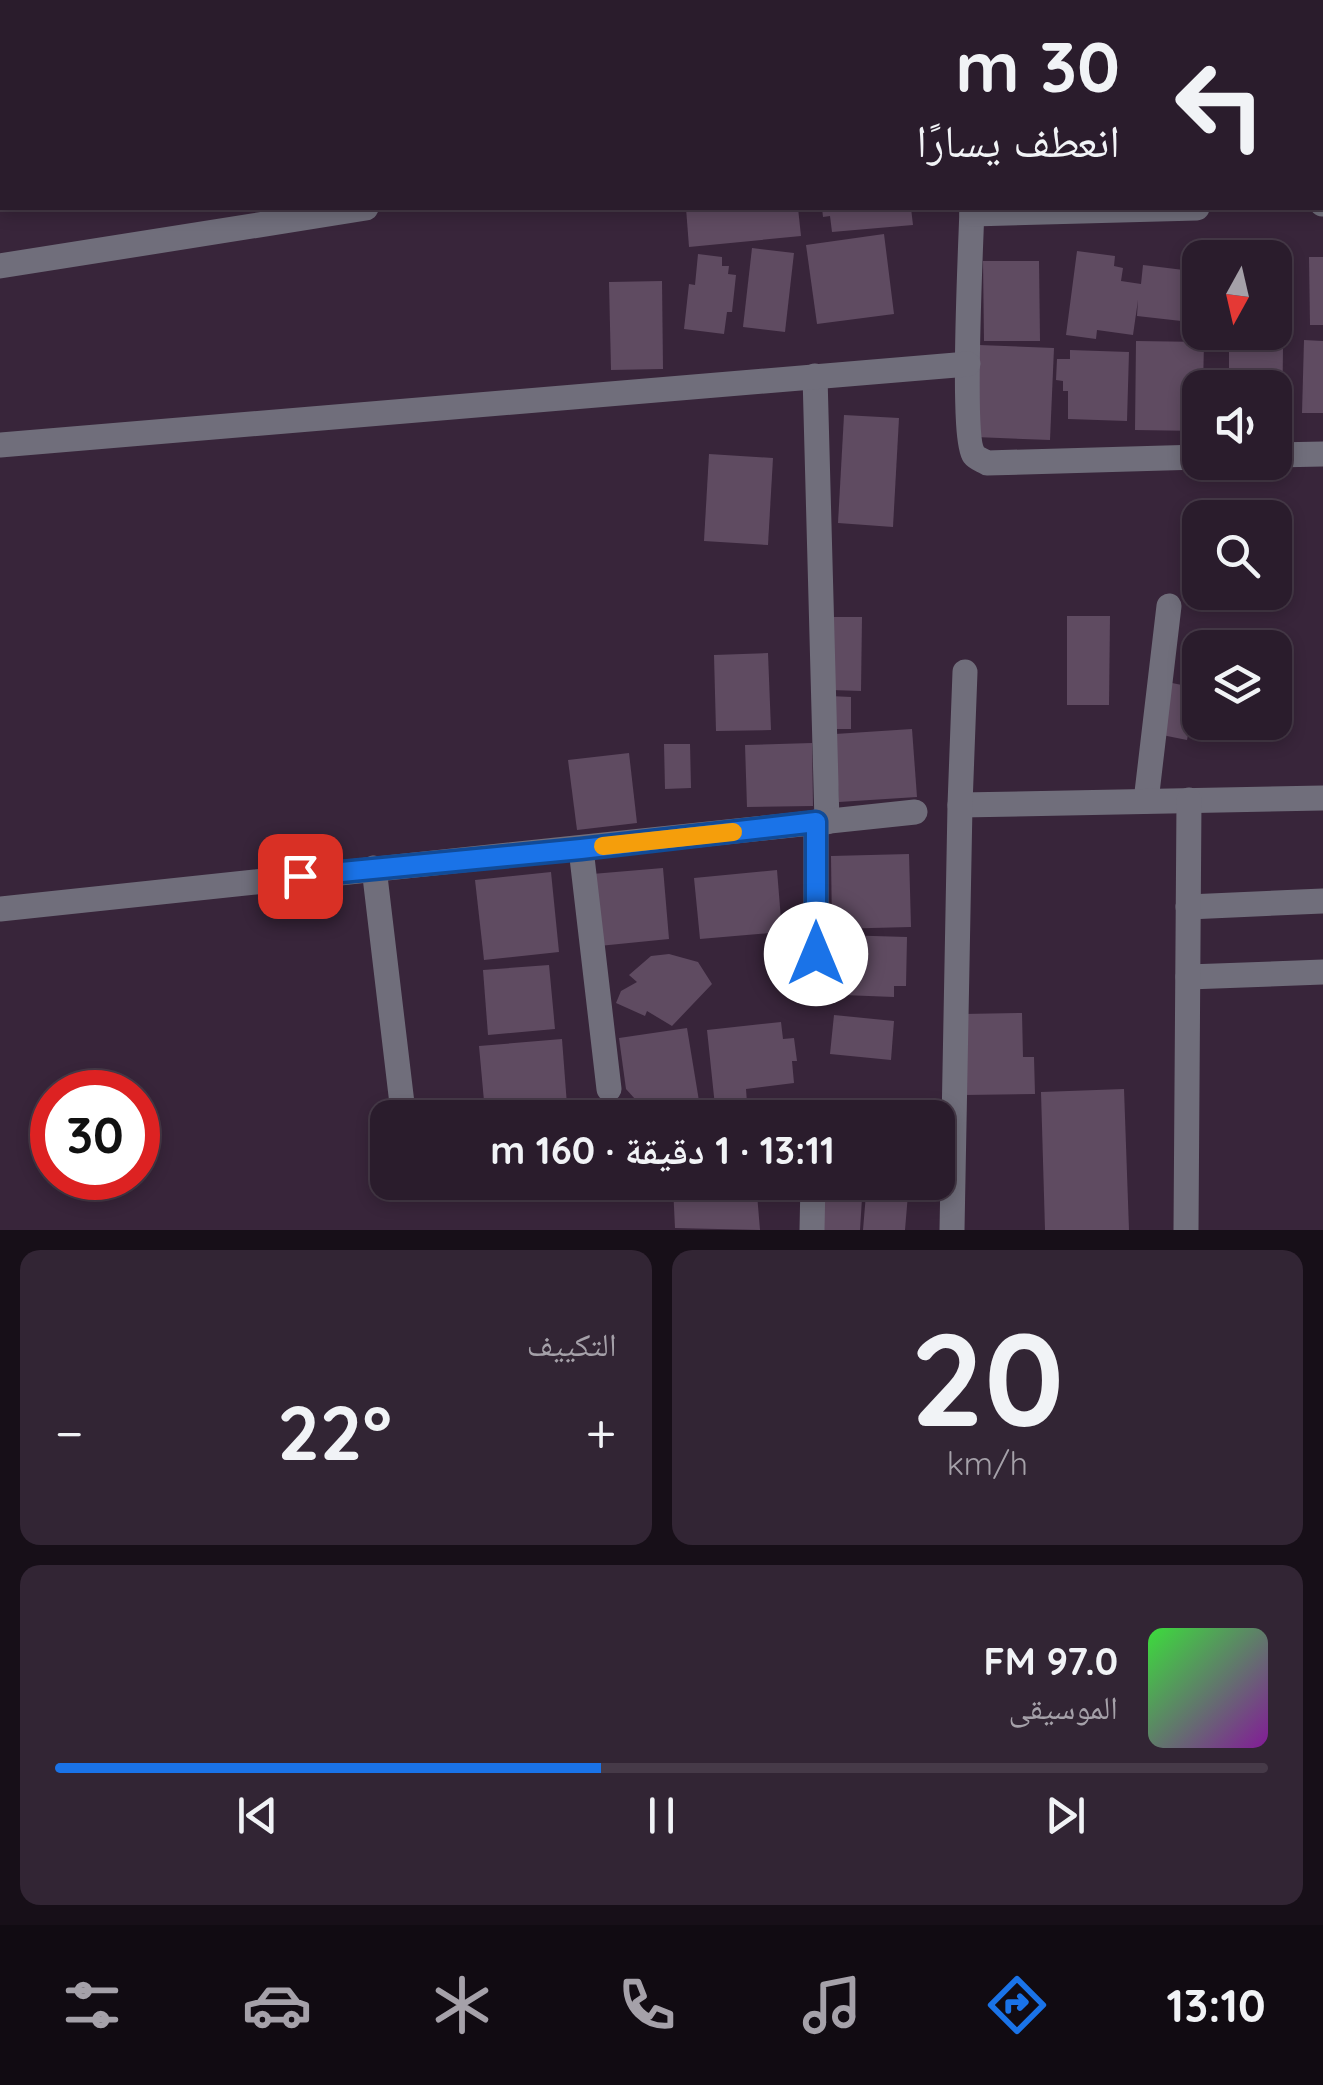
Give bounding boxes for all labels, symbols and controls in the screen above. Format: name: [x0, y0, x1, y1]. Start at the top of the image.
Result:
text: 30 m: [955, 22, 1120, 110]
icon: left: [1155, 40, 1285, 170]
text: انعطف يسارًا: [916, 112, 1120, 168]
north arrow: [1182, 240, 1292, 350]
map controls: [1182, 240, 1292, 740]
button: sound: [1182, 370, 1292, 480]
button: search: [1182, 500, 1292, 610]
button: layers: [1182, 630, 1292, 740]
pin: [258, 834, 343, 919]
icon: arrive: [273, 849, 328, 904]
position arrow: [764, 902, 868, 1006]
speed limit sign: 30: [30, 1070, 160, 1200]
text: 13:11 · 1 دقيقة · 160 m: [490, 1126, 835, 1174]
text: 20: [910, 1296, 1064, 1459]
text: التكييف: [527, 1324, 617, 1364]
text: 22°: [277, 1385, 392, 1479]
text: −: [55, 1398, 84, 1467]
text: +: [586, 1398, 617, 1467]
text: km/h: [947, 1443, 1028, 1483]
text: 97.0 FM: [983, 1637, 1118, 1685]
text: الموسيقى: [1008, 1687, 1118, 1727]
icon: previous: [230, 1788, 285, 1843]
icon: pause: [634, 1788, 689, 1843]
icon: next: [1038, 1788, 1093, 1843]
icon: filters: [57, 1970, 127, 2040]
icon: car: [242, 1970, 312, 2040]
icon: climate: [427, 1970, 497, 2040]
icon: phone: [612, 1970, 682, 2040]
icon: music: [797, 1970, 867, 2040]
icon: directions: [982, 1970, 1052, 2040]
text: 13:10: [1166, 1977, 1266, 2033]

